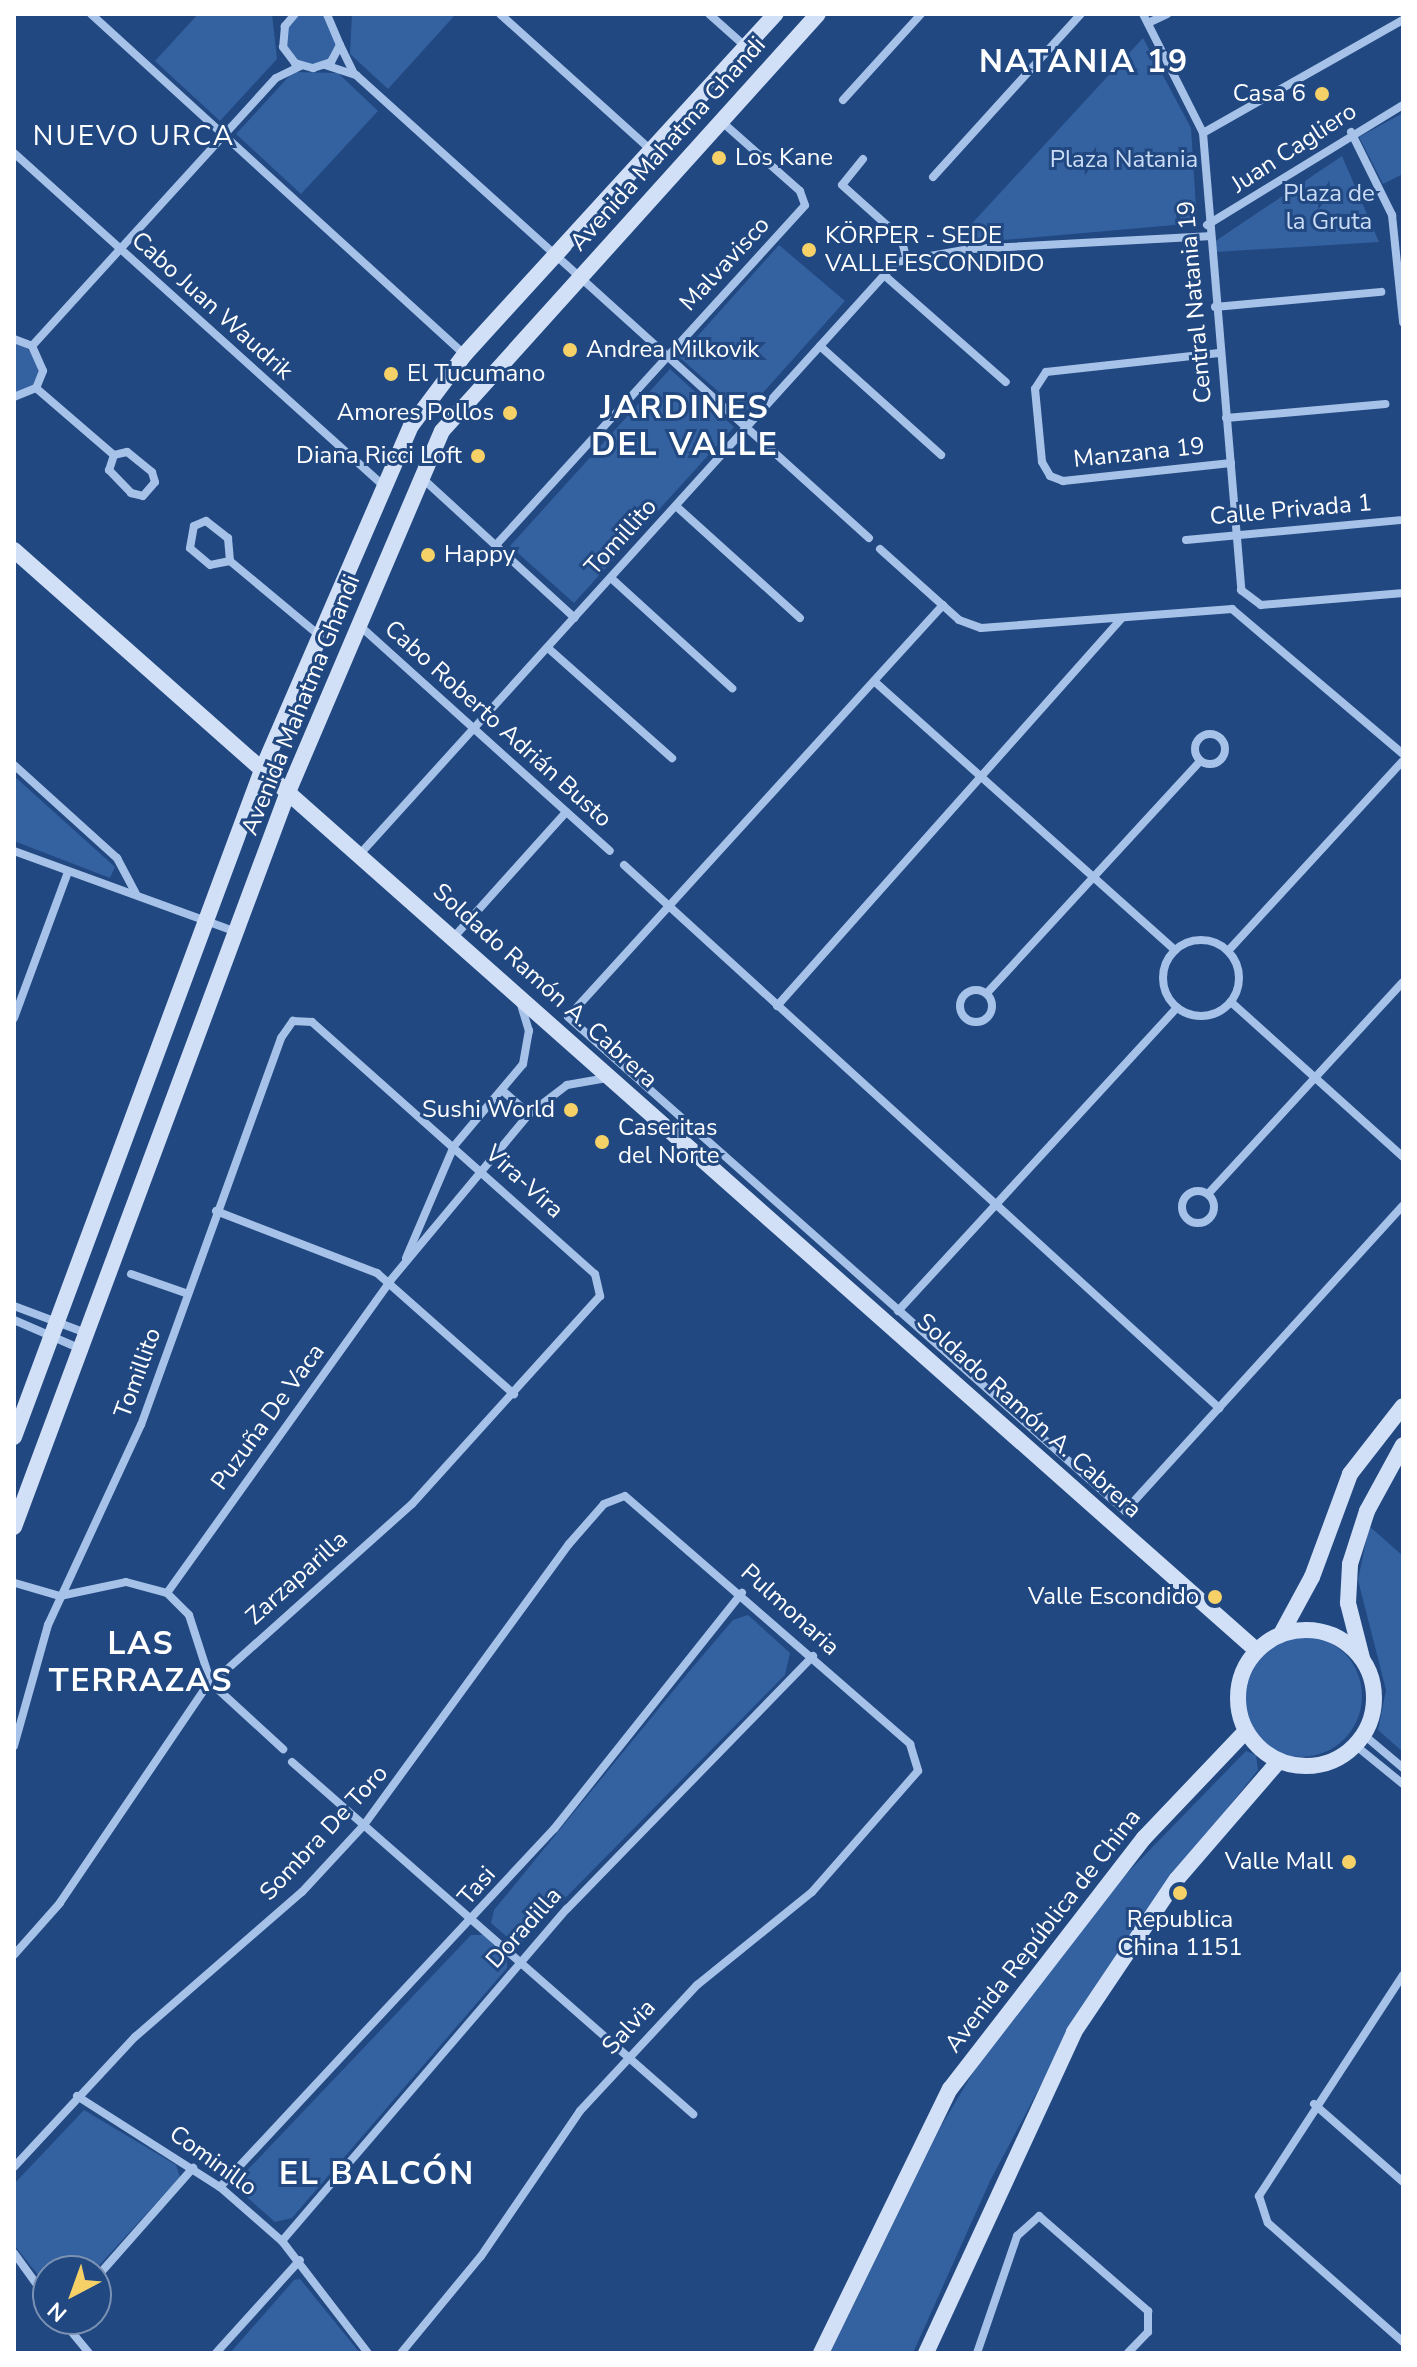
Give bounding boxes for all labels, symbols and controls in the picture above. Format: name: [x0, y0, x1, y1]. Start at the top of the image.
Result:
street label: Avenida Mahatma Ghandi: [564, 31, 772, 257]
district label: NATANIA 19: [979, 43, 1189, 81]
place label: Casa 6: [1233, 80, 1306, 108]
marker: Casa 6: [1313, 85, 1331, 103]
street label: Juan Cagliero: [1226, 97, 1362, 199]
district label: NUEVO URCA: [33, 119, 235, 153]
place label: Los Kane: [735, 144, 833, 172]
park label: Plaza Natania: [1050, 146, 1198, 174]
marker: Los Kane: [710, 149, 728, 167]
park label: Plaza de la Gruta: [1283, 180, 1375, 236]
street label: Central Natania 19: [1172, 200, 1218, 404]
street label: Malvavisco: [674, 211, 776, 317]
place label: KÖRPER - SEDE VALLE ESCONDIDO: [825, 222, 1044, 278]
street label: Cabo Juan Waudrik: [125, 226, 299, 386]
marker: KÖRPER - SEDE VALLE ESCONDIDO: [800, 241, 818, 259]
place label: Andrea Milkovik: [586, 336, 759, 364]
marker: Andrea Milkovik: [561, 341, 579, 359]
place label: El Tucumano: [407, 360, 545, 388]
marker: El Tucumano: [382, 365, 400, 383]
district label: JARDINES DEL VALLE: [591, 390, 779, 465]
place label: Amores Pollos: [337, 399, 494, 427]
marker: Amores Pollos: [501, 404, 519, 422]
street label: Manzana 19: [1072, 432, 1206, 474]
place label: Diana Ricci Loft: [296, 442, 462, 470]
marker: Diana Ricci Loft: [469, 447, 487, 465]
street label: Calle Privada 1: [1209, 489, 1373, 531]
street label: Tomillito: [579, 493, 663, 581]
place label: Happy: [444, 541, 515, 569]
marker: Happy: [419, 546, 437, 564]
street label: Avenida Mahatma Ghandi: [236, 571, 366, 839]
street label: Cabo Roberto Adrián Busto: [379, 614, 617, 834]
street label: Soldado Ramón A. Cabrera: [427, 878, 663, 1094]
place label: Sushi World: [422, 1096, 555, 1124]
marker: Sushi World: [562, 1101, 580, 1119]
place label: Caseritas del Norte: [618, 1114, 719, 1170]
marker: Caseritas del Norte: [593, 1133, 611, 1151]
street label: Vira-Vira: [479, 1139, 569, 1225]
street label: Soldado Ramón A. Cabrera: [911, 1308, 1147, 1524]
street label: Tomillito: [108, 1324, 168, 1422]
street label: Puzuña De Vaca: [205, 1338, 331, 1496]
street label: Zarzaparilla: [240, 1525, 354, 1631]
street label: Pulmonaria: [735, 1558, 845, 1662]
place label: Valle Escondido: [1028, 1583, 1199, 1611]
marker: Valle Escondido: [1206, 1588, 1224, 1606]
district label: LAS TERRAZAS: [49, 1626, 233, 1701]
street label: Sombra De Toro: [254, 1759, 394, 1907]
street label: Avenida República de China: [939, 1804, 1147, 2058]
place label: Valle Mall: [1225, 1848, 1333, 1876]
marker: Valle Mall: [1340, 1853, 1358, 1871]
street label: Tasi: [452, 1861, 502, 1911]
street label: Doradilla: [480, 1882, 568, 1974]
marker: Republica China 1151: [1171, 1884, 1189, 1902]
place label: Republica China 1151: [1117, 1906, 1243, 1962]
street label: Salvia: [596, 1993, 662, 2061]
street label: Cominillo: [164, 2120, 262, 2202]
district label: EL BALCÓN: [279, 2155, 475, 2193]
north arrow: [32, 2255, 112, 2335]
text: N: [42, 2295, 74, 2328]

